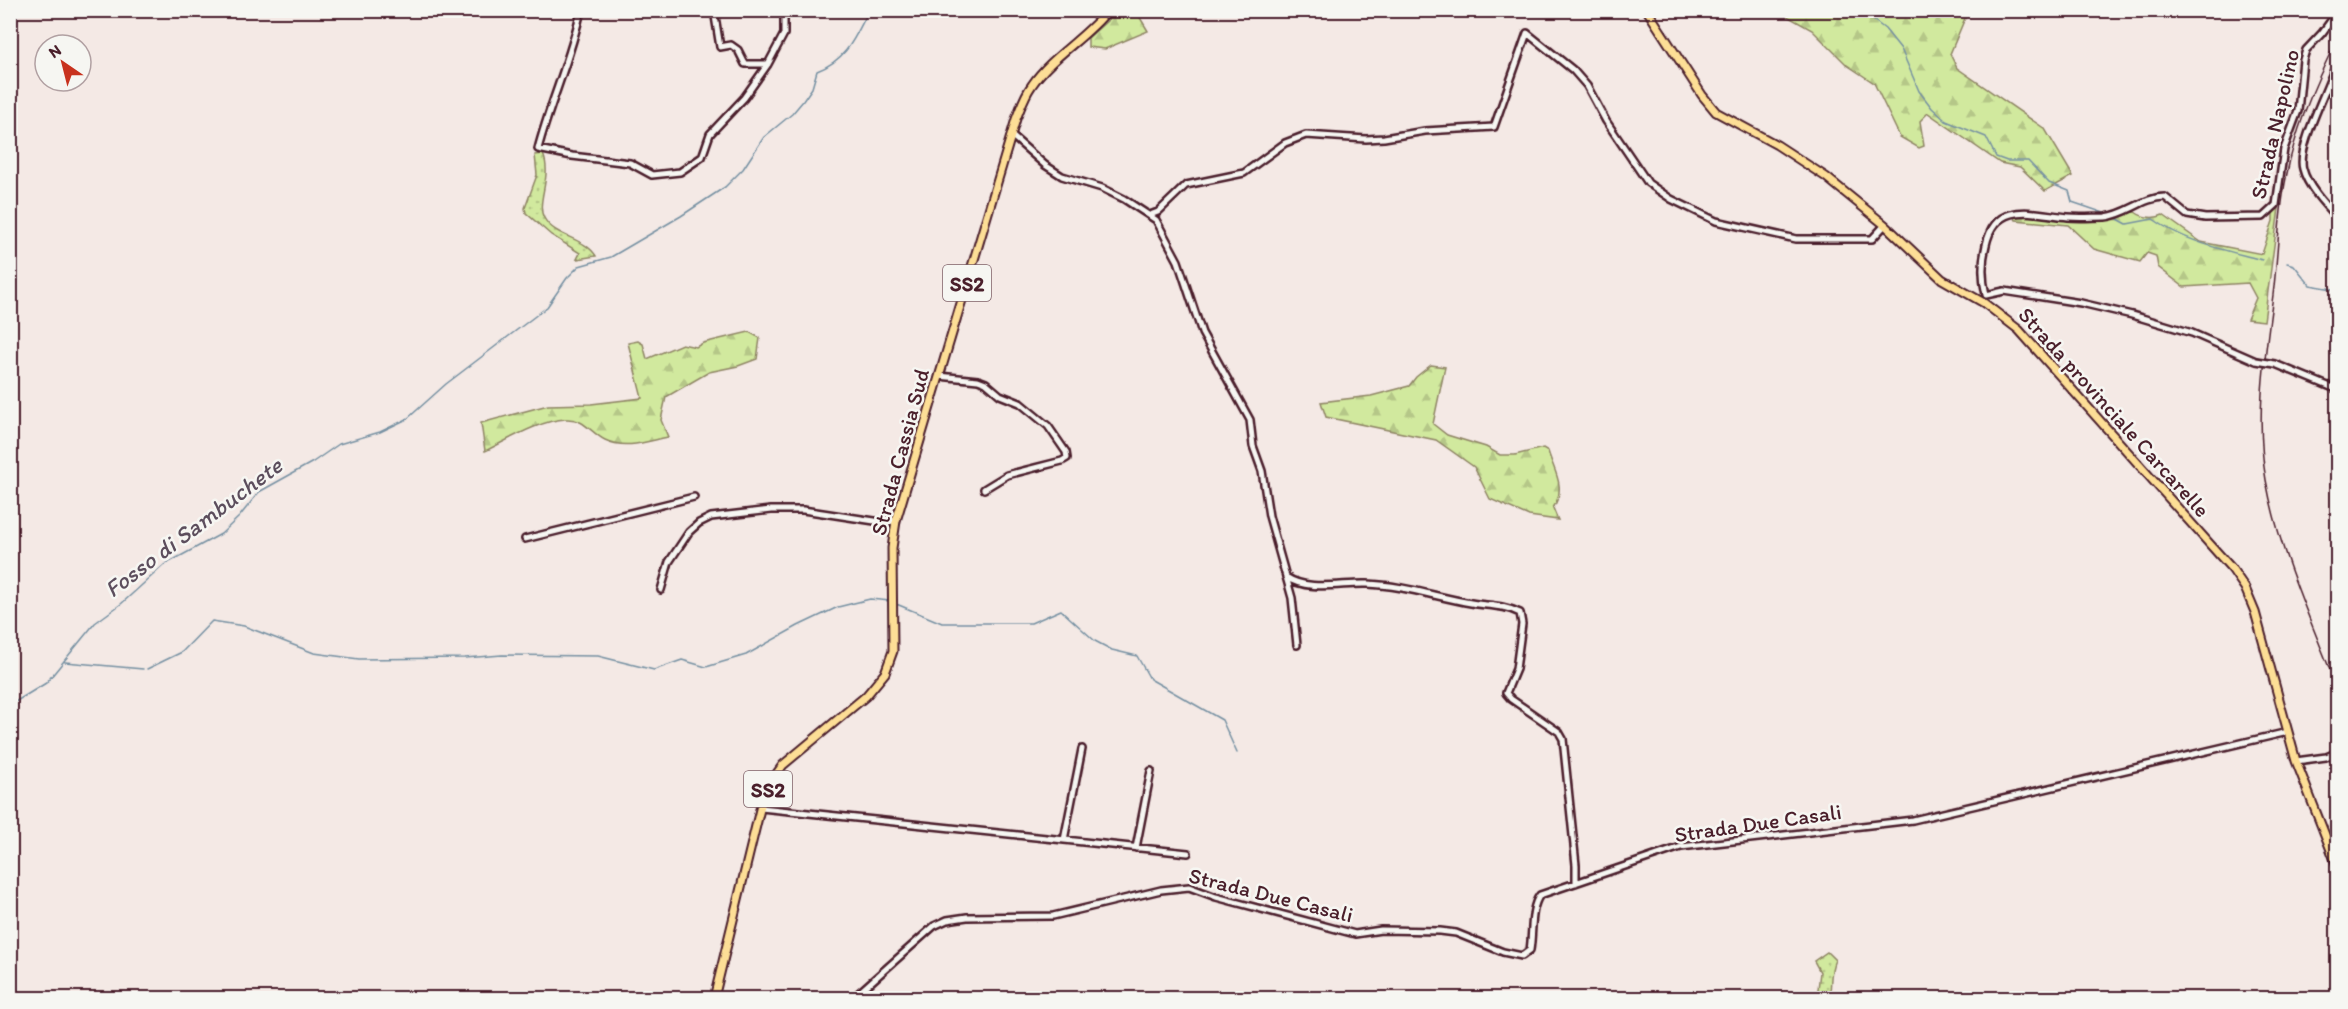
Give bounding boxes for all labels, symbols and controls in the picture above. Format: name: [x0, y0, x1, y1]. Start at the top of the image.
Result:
north arrow: [33, 33, 93, 93]
text: N: [45, 40, 65, 62]
street label: Strada Napolino: [2245, 47, 2305, 201]
road number: SS2: [943, 265, 991, 301]
street label: Strada provinciale Carcarelle: [2012, 301, 2216, 523]
street label: Strada Cassia Sud: [865, 366, 935, 538]
water label: Fosso di Sambuchete: [98, 450, 289, 603]
road number: SS2: [744, 771, 792, 807]
street label: Strada Due Casali: [1673, 798, 1843, 848]
street label: Strada Due Casali: [1186, 862, 1356, 928]

